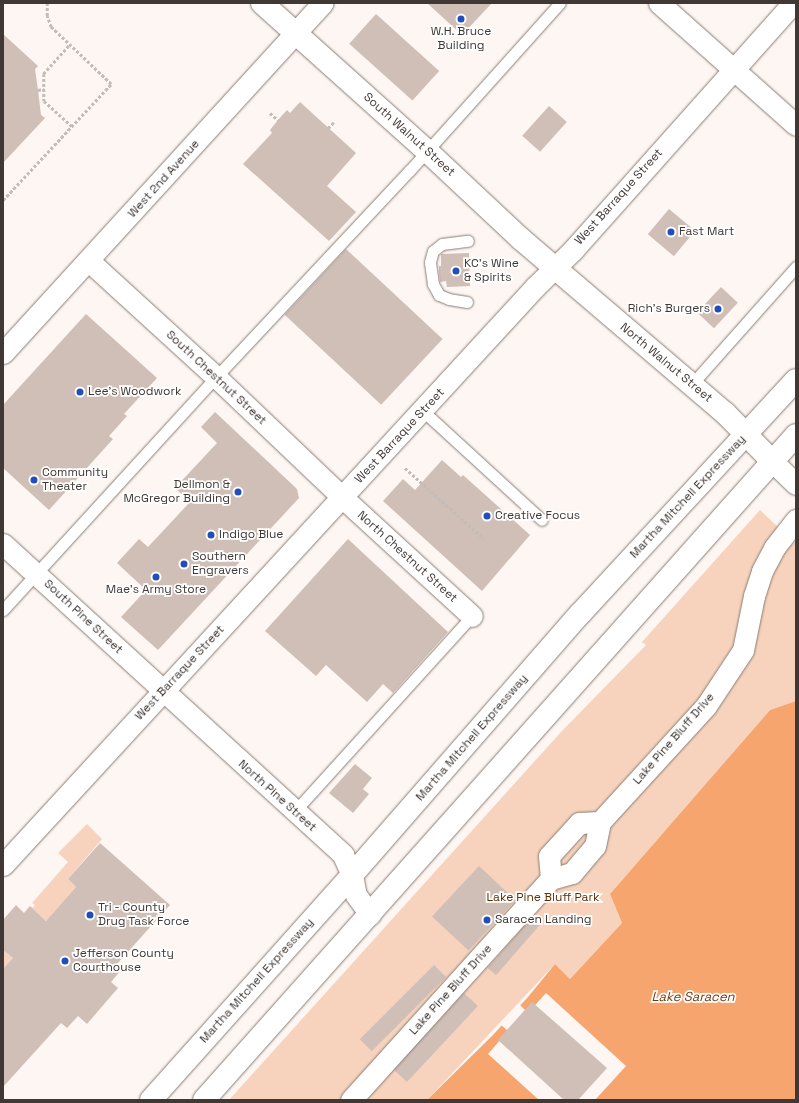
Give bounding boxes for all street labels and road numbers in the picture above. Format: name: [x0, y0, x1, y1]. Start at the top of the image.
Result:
street label: South Walnut Street: [360, 90, 458, 180]
street label: West 2nd Avenue: [125, 137, 203, 221]
street label: West Barraque Street: [572, 146, 666, 248]
street label: North Walnut Street: [617, 320, 715, 406]
street label: South Chestnut Street: [163, 328, 269, 428]
street label: West Barraque Street: [352, 386, 448, 486]
street label: Martha Mitchell Expressway: [627, 432, 749, 562]
street label: North Chestnut Street: [354, 508, 460, 606]
street label: South Pine Street: [41, 577, 125, 657]
street label: West Barraque Street: [132, 623, 228, 723]
street label: Martha Mitchell Expressway: [413, 672, 531, 804]
street label: Lake Pine Bluff Drive: [630, 690, 718, 788]
street label: North Pine Street: [235, 757, 319, 835]
street label: Martha Mitchell Expressway: [197, 916, 317, 1046]
street label: Lake Pine Bluff Drive: [407, 942, 495, 1038]

